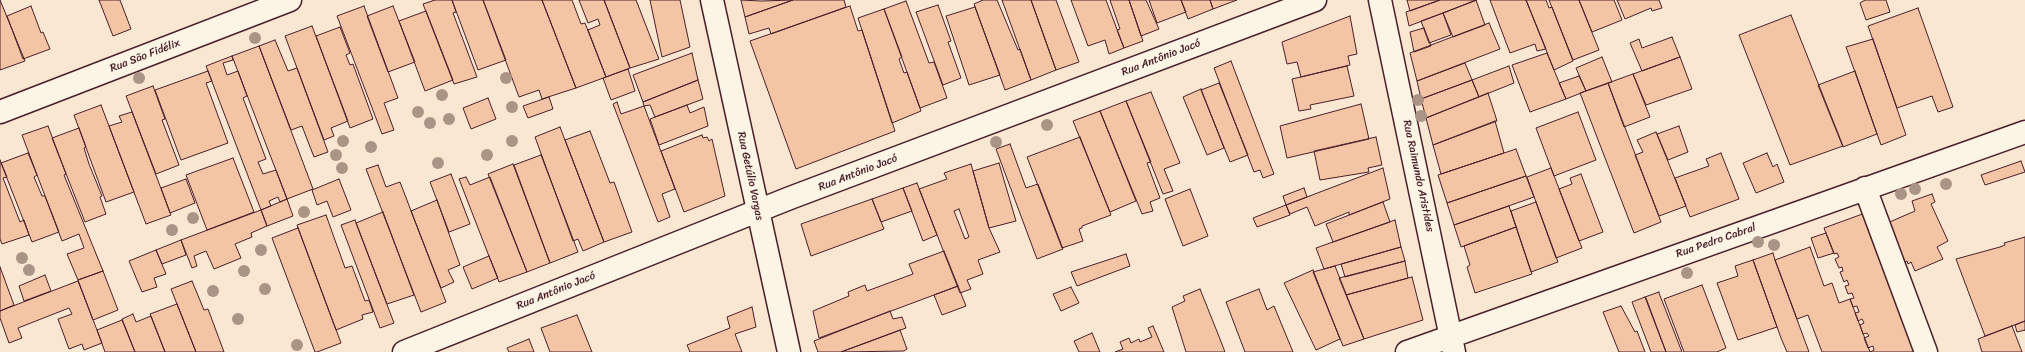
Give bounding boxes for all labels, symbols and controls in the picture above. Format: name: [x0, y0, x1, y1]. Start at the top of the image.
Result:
street label: Rua São Fidélix: [108, 37, 182, 75]
street label: Rua Antônio Jacó: [1120, 37, 1202, 79]
street label: Rua Raimundo Aristides: [1400, 119, 1436, 233]
street label: Rua Getúlio Vargas: [734, 131, 766, 221]
street label: Rua Antônio Jacó: [817, 152, 899, 194]
street label: Rua Pedro Cabral: [1674, 221, 1758, 261]
street label: Rua Antônio Jacó: [515, 269, 597, 313]

